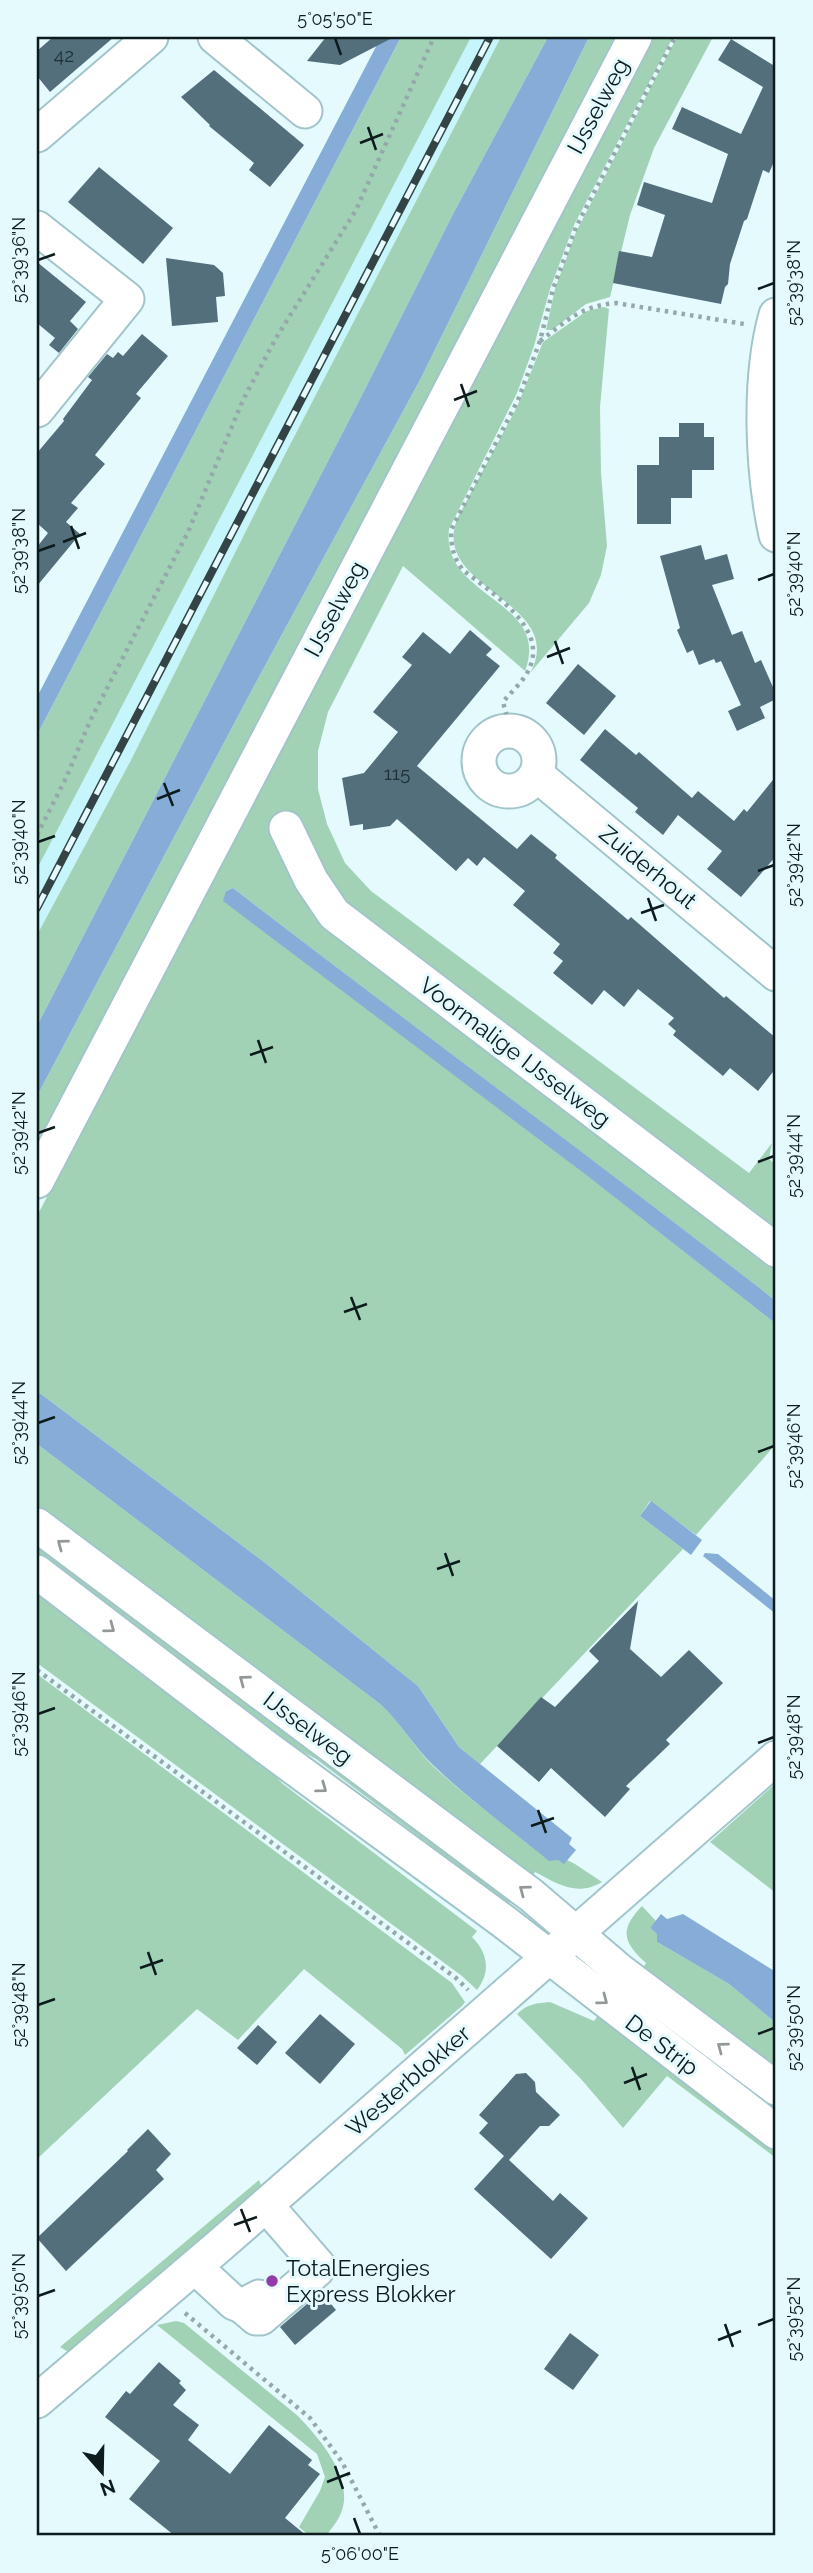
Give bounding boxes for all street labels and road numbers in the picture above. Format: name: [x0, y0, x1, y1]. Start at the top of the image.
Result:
street label: IJsselweg: [561, 53, 634, 158]
street label: IJsselweg: [298, 556, 371, 661]
street label: Zuiderhout: [594, 819, 703, 914]
street label: Voormalige IJsselweg: [414, 971, 616, 1132]
street label: IJsselweg: [259, 1685, 358, 1770]
street label: De Strip: [620, 2008, 704, 2081]
street label: Westerblokker: [340, 2019, 475, 2142]

